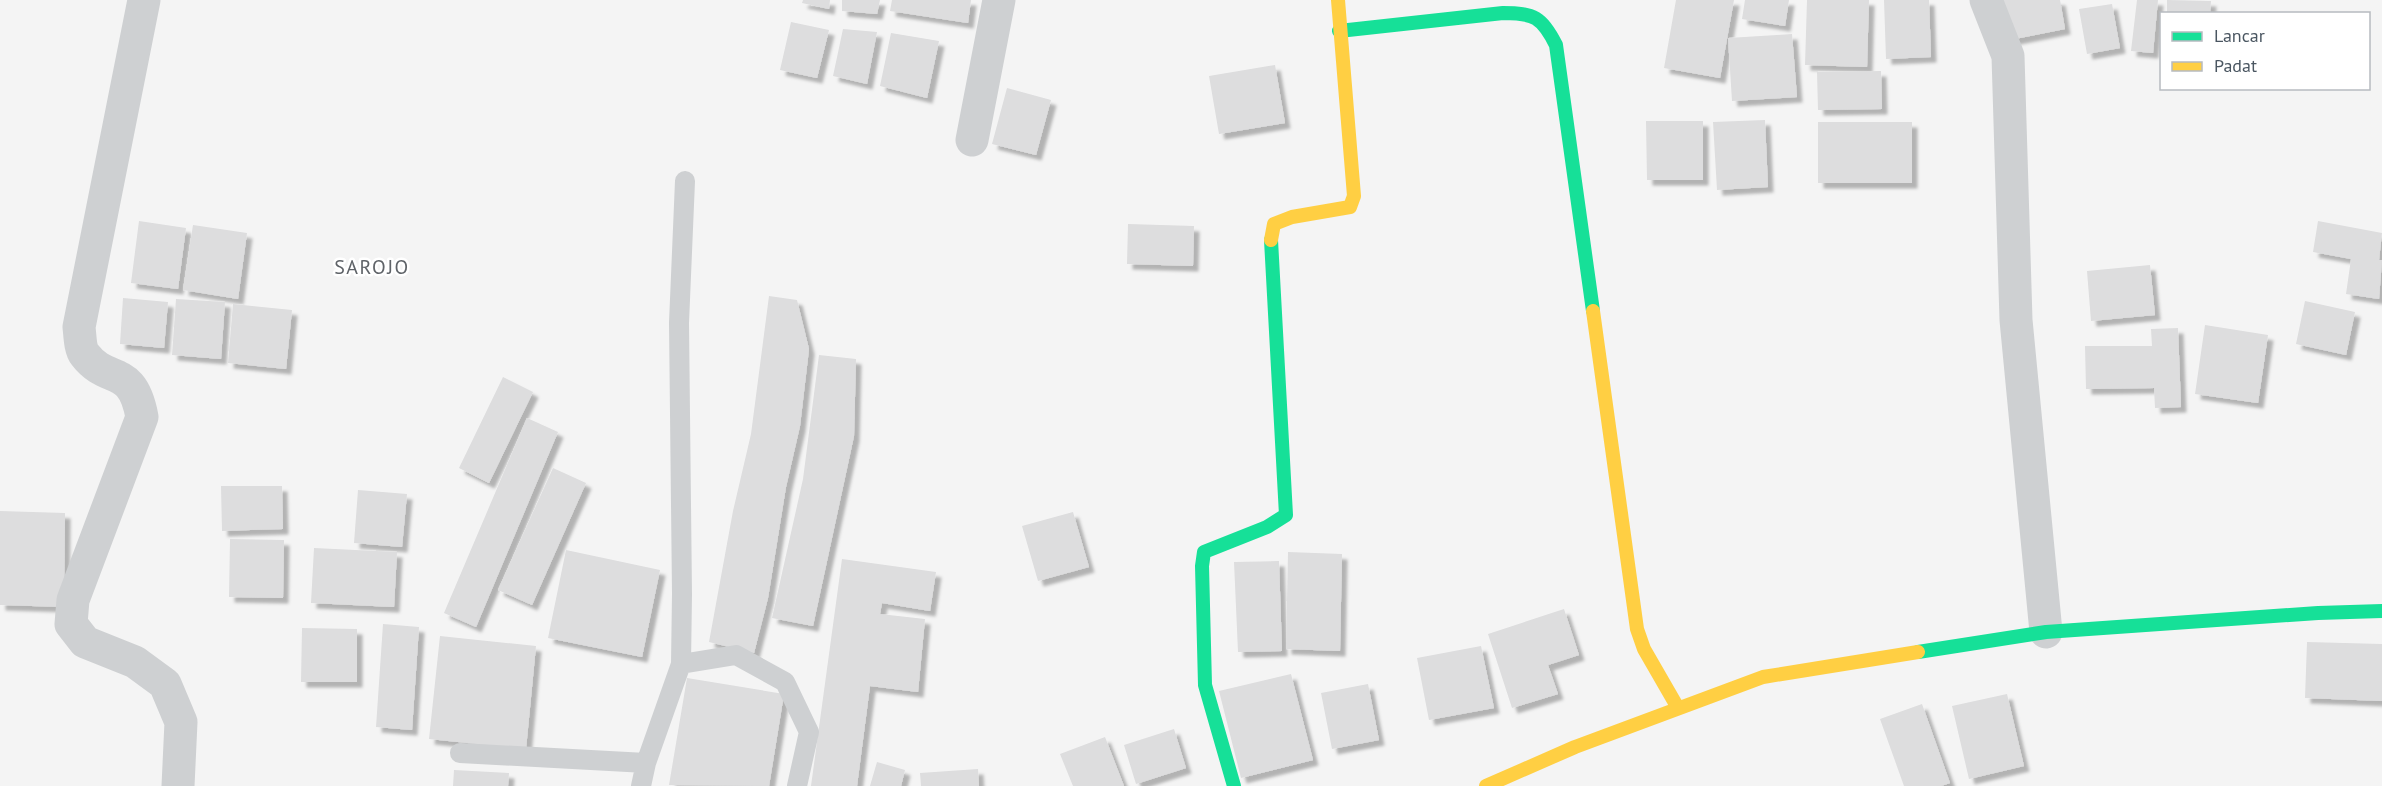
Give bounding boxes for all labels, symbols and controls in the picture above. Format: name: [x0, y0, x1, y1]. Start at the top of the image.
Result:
legend: [2160, 12, 2370, 90]
text: Lancar: [2214, 24, 2265, 47]
text: Padat: [2214, 54, 2257, 77]
district label: SAROJO: [334, 254, 410, 280]

